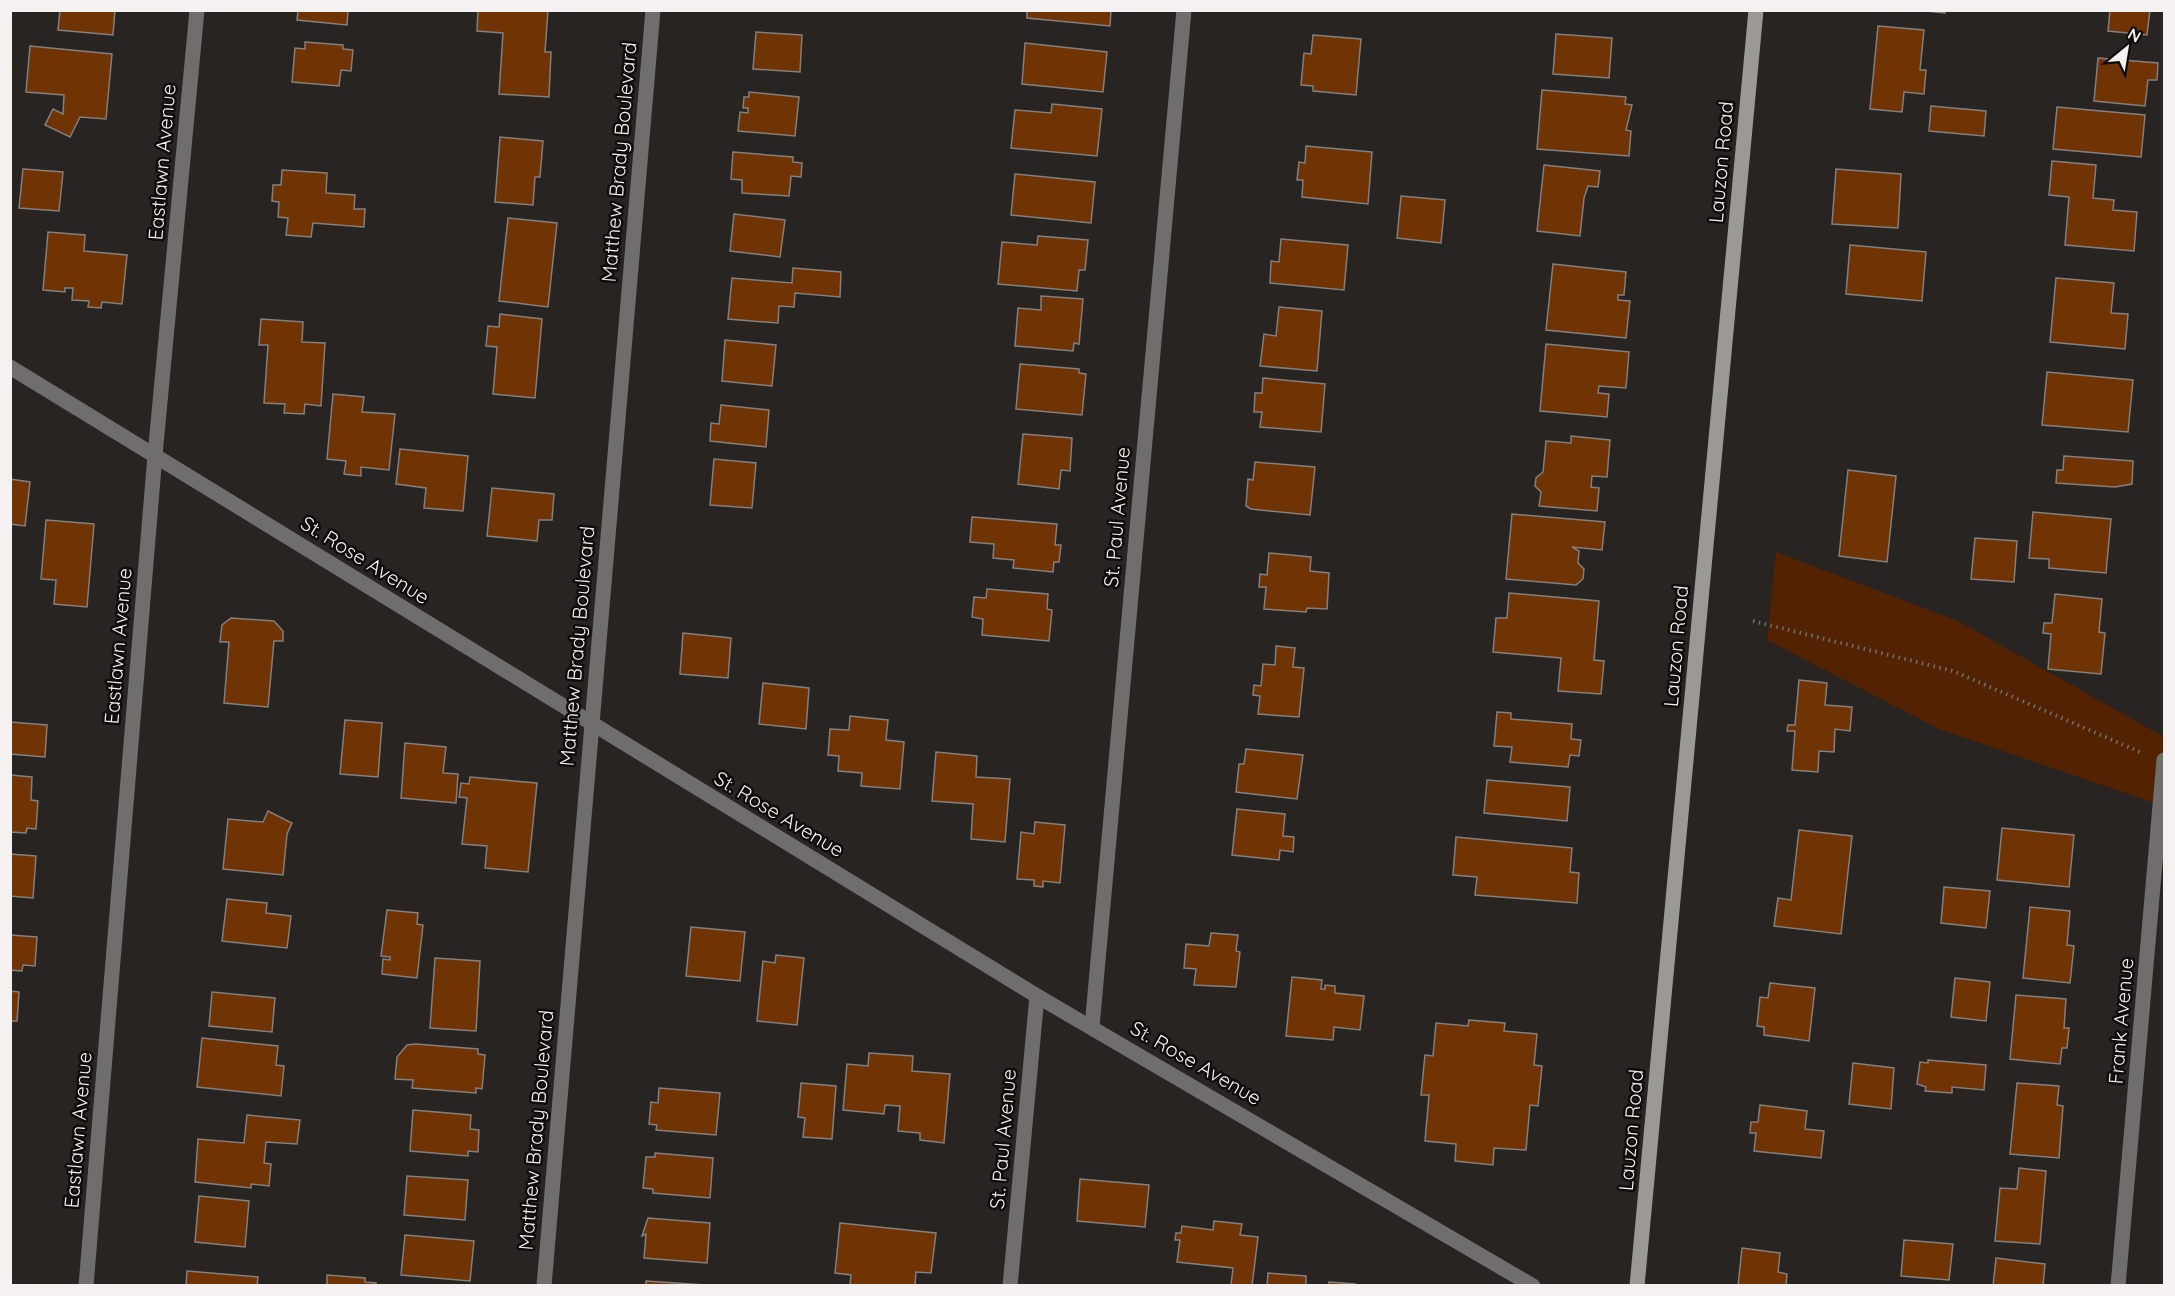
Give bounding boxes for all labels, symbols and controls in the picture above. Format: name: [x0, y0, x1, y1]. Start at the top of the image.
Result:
north arrow: [2097, 18, 2157, 78]
text: N: [2124, 23, 2145, 47]
street label: Matthew Brady Boulevard: [596, 41, 641, 283]
street label: Eastlawn Avenue: [142, 83, 181, 241]
street label: Lauzon Road: [1703, 100, 1738, 224]
street label: St. Paul Avenue: [1098, 446, 1135, 588]
street label: St. Rose Avenue: [296, 510, 434, 609]
street label: Matthew Brady Boulevard: [554, 525, 599, 767]
street label: Eastlawn Avenue: [98, 567, 137, 725]
street label: Lauzon Road: [1658, 584, 1693, 708]
street label: St. Rose Avenue: [710, 765, 849, 862]
street label: Frank Avenue: [2103, 957, 2138, 1085]
street label: Matthew Brady Boulevard: [513, 1009, 558, 1251]
street label: St. Rose Avenue: [1126, 1015, 1266, 1110]
street label: Eastlawn Avenue: [58, 1051, 97, 1209]
street label: St. Paul Avenue: [984, 1068, 1021, 1210]
street label: Lauzon Road: [1613, 1068, 1648, 1192]

